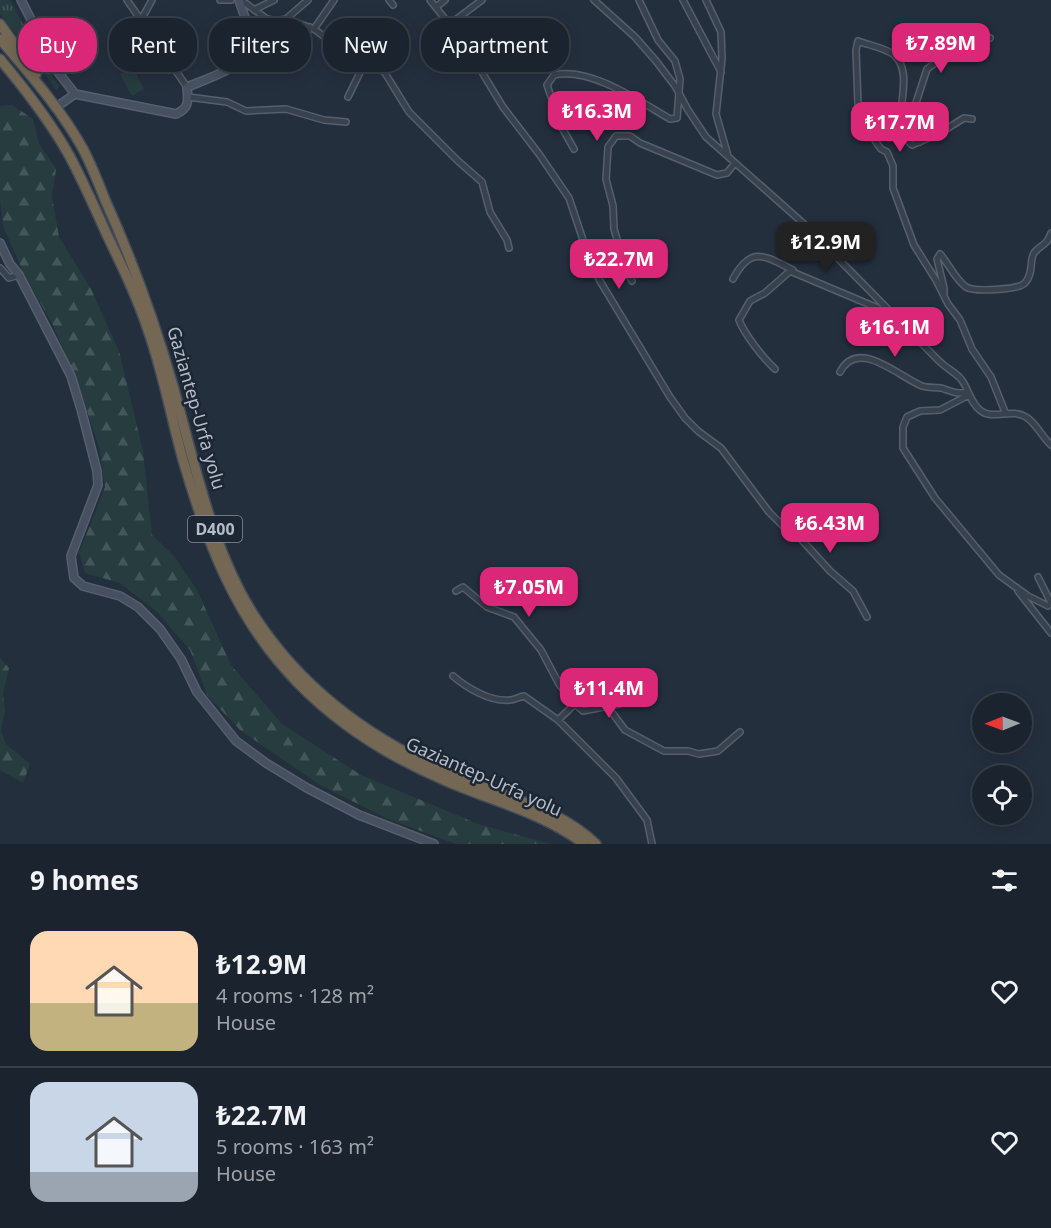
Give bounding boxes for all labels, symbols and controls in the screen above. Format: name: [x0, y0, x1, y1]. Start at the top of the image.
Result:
chip: Buy: [18, 18, 97, 72]
chip: Rent: [109, 18, 197, 72]
chip: Filters: [209, 18, 311, 72]
chip: New: [323, 18, 409, 72]
chip: Apartment: [421, 18, 569, 72]
pin: ₺7.89M: [892, 23, 990, 74]
text: ₺7.89M: [906, 29, 976, 56]
pin: ₺16.3M: [548, 91, 646, 142]
text: ₺16.3M: [562, 97, 632, 124]
pin: ₺17.7M: [851, 102, 949, 153]
text: ₺17.7M: [865, 108, 935, 135]
pin: ₺12.9M: [777, 222, 875, 273]
text: ₺12.9M: [791, 228, 861, 255]
pin: ₺22.7M: [570, 239, 668, 290]
text: ₺22.7M: [584, 245, 654, 272]
pin: ₺16.1M: [846, 307, 944, 358]
text: ₺16.1M: [860, 313, 930, 340]
street label: Gaziantep-Urfa yolu: [162, 323, 232, 492]
pin: ₺6.43M: [781, 503, 879, 554]
text: ₺6.43M: [795, 509, 865, 536]
road number: D400: [188, 516, 242, 542]
pin: ₺7.05M: [480, 567, 578, 618]
text: ₺7.05M: [494, 573, 564, 600]
pin: ₺11.4M: [560, 668, 658, 719]
text: ₺11.4M: [574, 674, 644, 701]
north arrow: [972, 693, 1032, 753]
map controls: [972, 693, 1032, 825]
street label: Gaziantep-Urfa yolu: [403, 731, 566, 821]
button: locate: [972, 765, 1032, 825]
text: 9 homes: [30, 862, 139, 898]
icon: filters: [988, 864, 1021, 897]
text: ₺12.9M: [216, 946, 307, 982]
icon: home: [78, 955, 150, 1027]
icon: heart: [988, 975, 1021, 1008]
text: 4 rooms · 128 m²: [216, 982, 374, 1009]
text: House: [216, 1009, 276, 1036]
text: ₺22.7M: [216, 1097, 307, 1133]
icon: home: [78, 1106, 150, 1178]
icon: heart: [988, 1126, 1021, 1159]
text: 5 rooms · 163 m²: [216, 1133, 374, 1160]
text: House: [216, 1160, 276, 1187]

